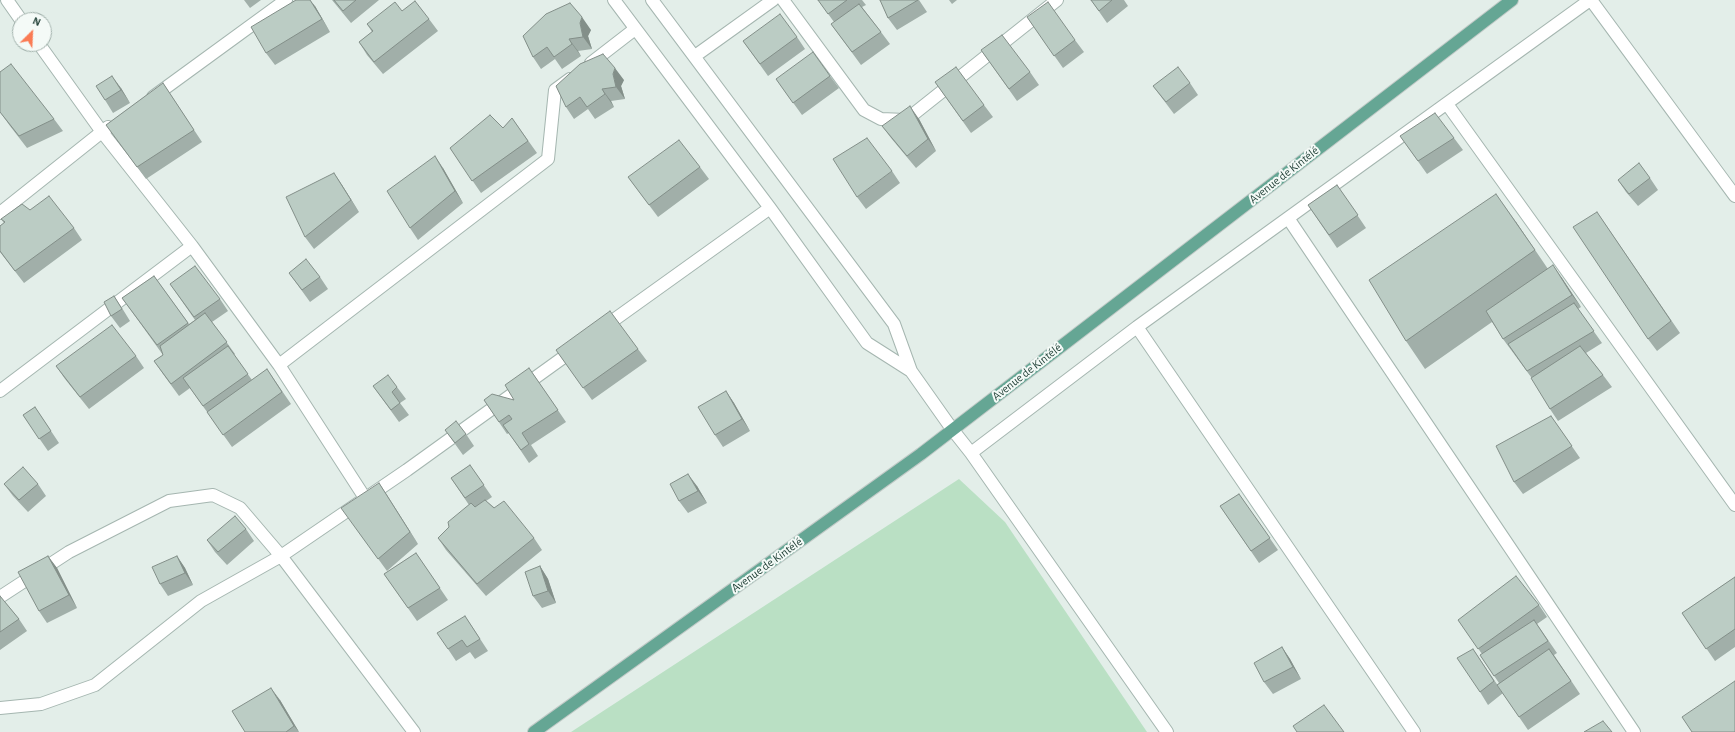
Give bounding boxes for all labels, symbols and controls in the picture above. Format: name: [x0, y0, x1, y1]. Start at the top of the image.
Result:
north arrow: [12, 12, 52, 52]
text: N: [31, 15, 42, 28]
street label: Avenue de Kintélé: [1246, 143, 1322, 207]
street label: Avenue de Kintélé: [989, 340, 1065, 404]
street label: Avenue de Kintélé: [729, 534, 805, 596]

